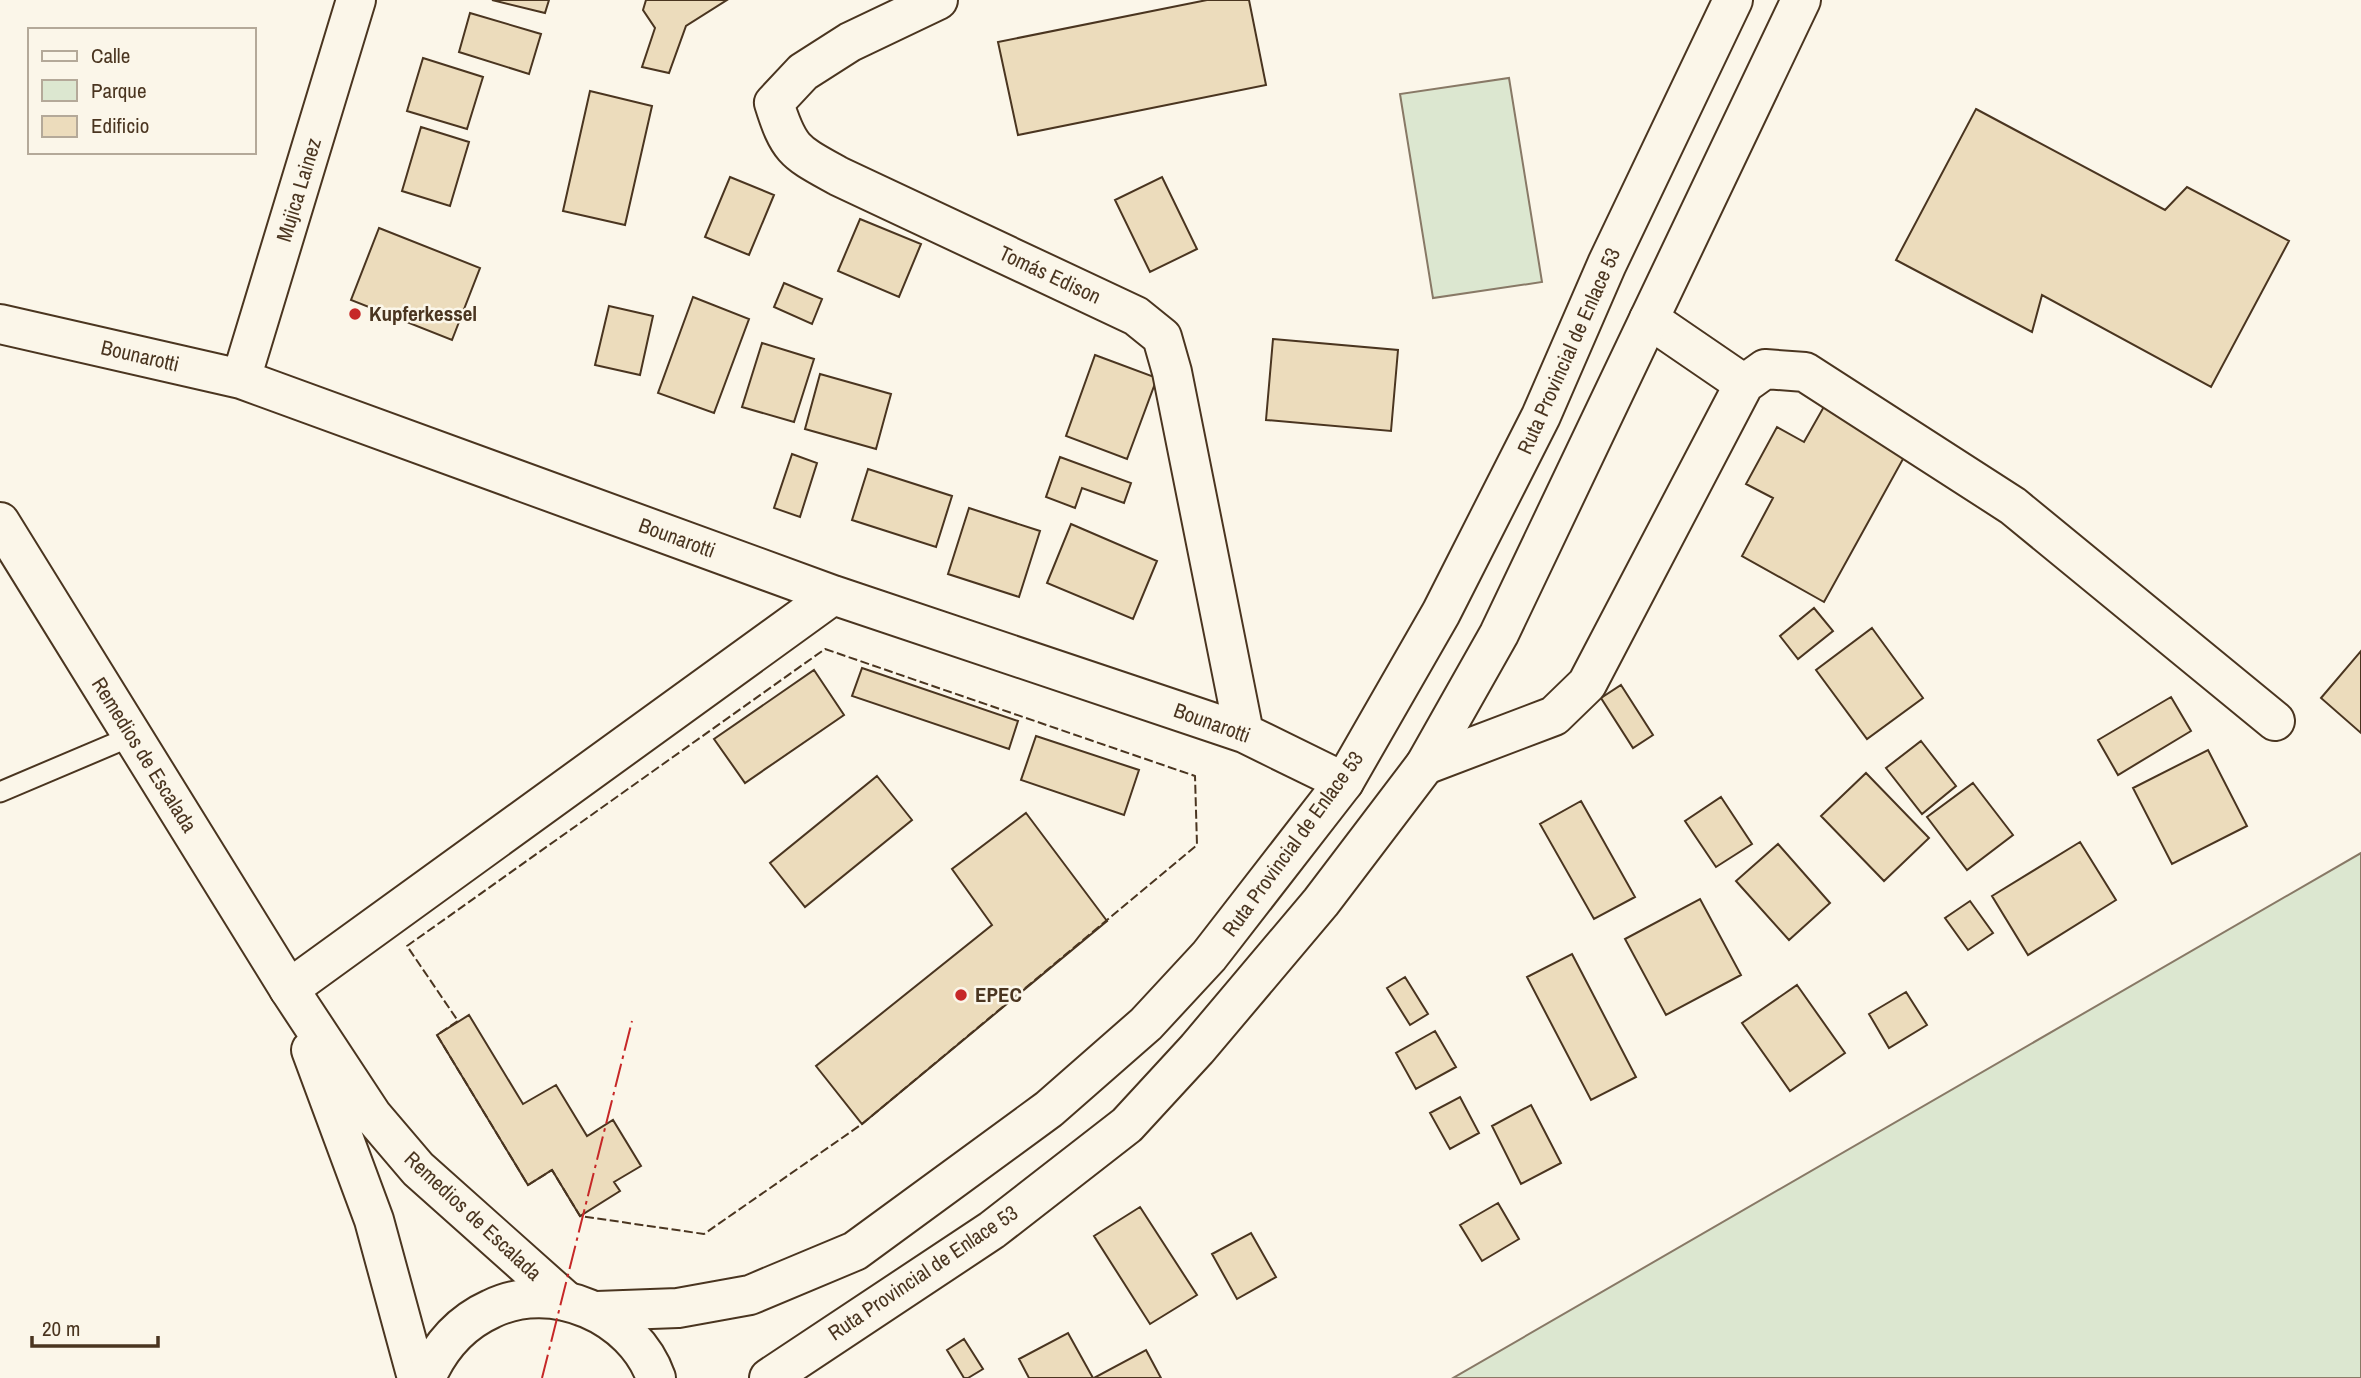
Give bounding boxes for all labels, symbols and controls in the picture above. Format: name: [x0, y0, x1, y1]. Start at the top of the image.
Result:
legend: [28, 28, 256, 154]
text: Calle: [91, 41, 130, 70]
text: Parque: [91, 76, 147, 105]
text: Edificio: [91, 111, 149, 140]
street label: Mujica Lainez: [269, 134, 328, 245]
street label: Tomás Edison: [995, 238, 1106, 311]
street label: Ruta Provincial de Enlace 53: [1510, 243, 1627, 459]
place label: Kupferkessel: [369, 299, 477, 328]
marker: Kupferkessel: [347, 306, 363, 322]
street label: Bounarotti: [98, 332, 182, 379]
street label: Bounarotti: [635, 510, 719, 565]
street label: Remedios de Escalada: [85, 672, 204, 838]
street label: Bounarotti: [1170, 695, 1254, 750]
street label: Ruta Provincial de Enlace 53: [1215, 745, 1370, 942]
place label: EPEC: [975, 980, 1022, 1009]
marker: EPEC: [953, 987, 969, 1003]
street label: Remedios de Escalada: [398, 1144, 549, 1287]
street label: Ruta Provincial de Enlace 53: [822, 1198, 1023, 1347]
scale bar: [32, 1304, 158, 1348]
text: 20 m: [42, 1314, 80, 1343]

